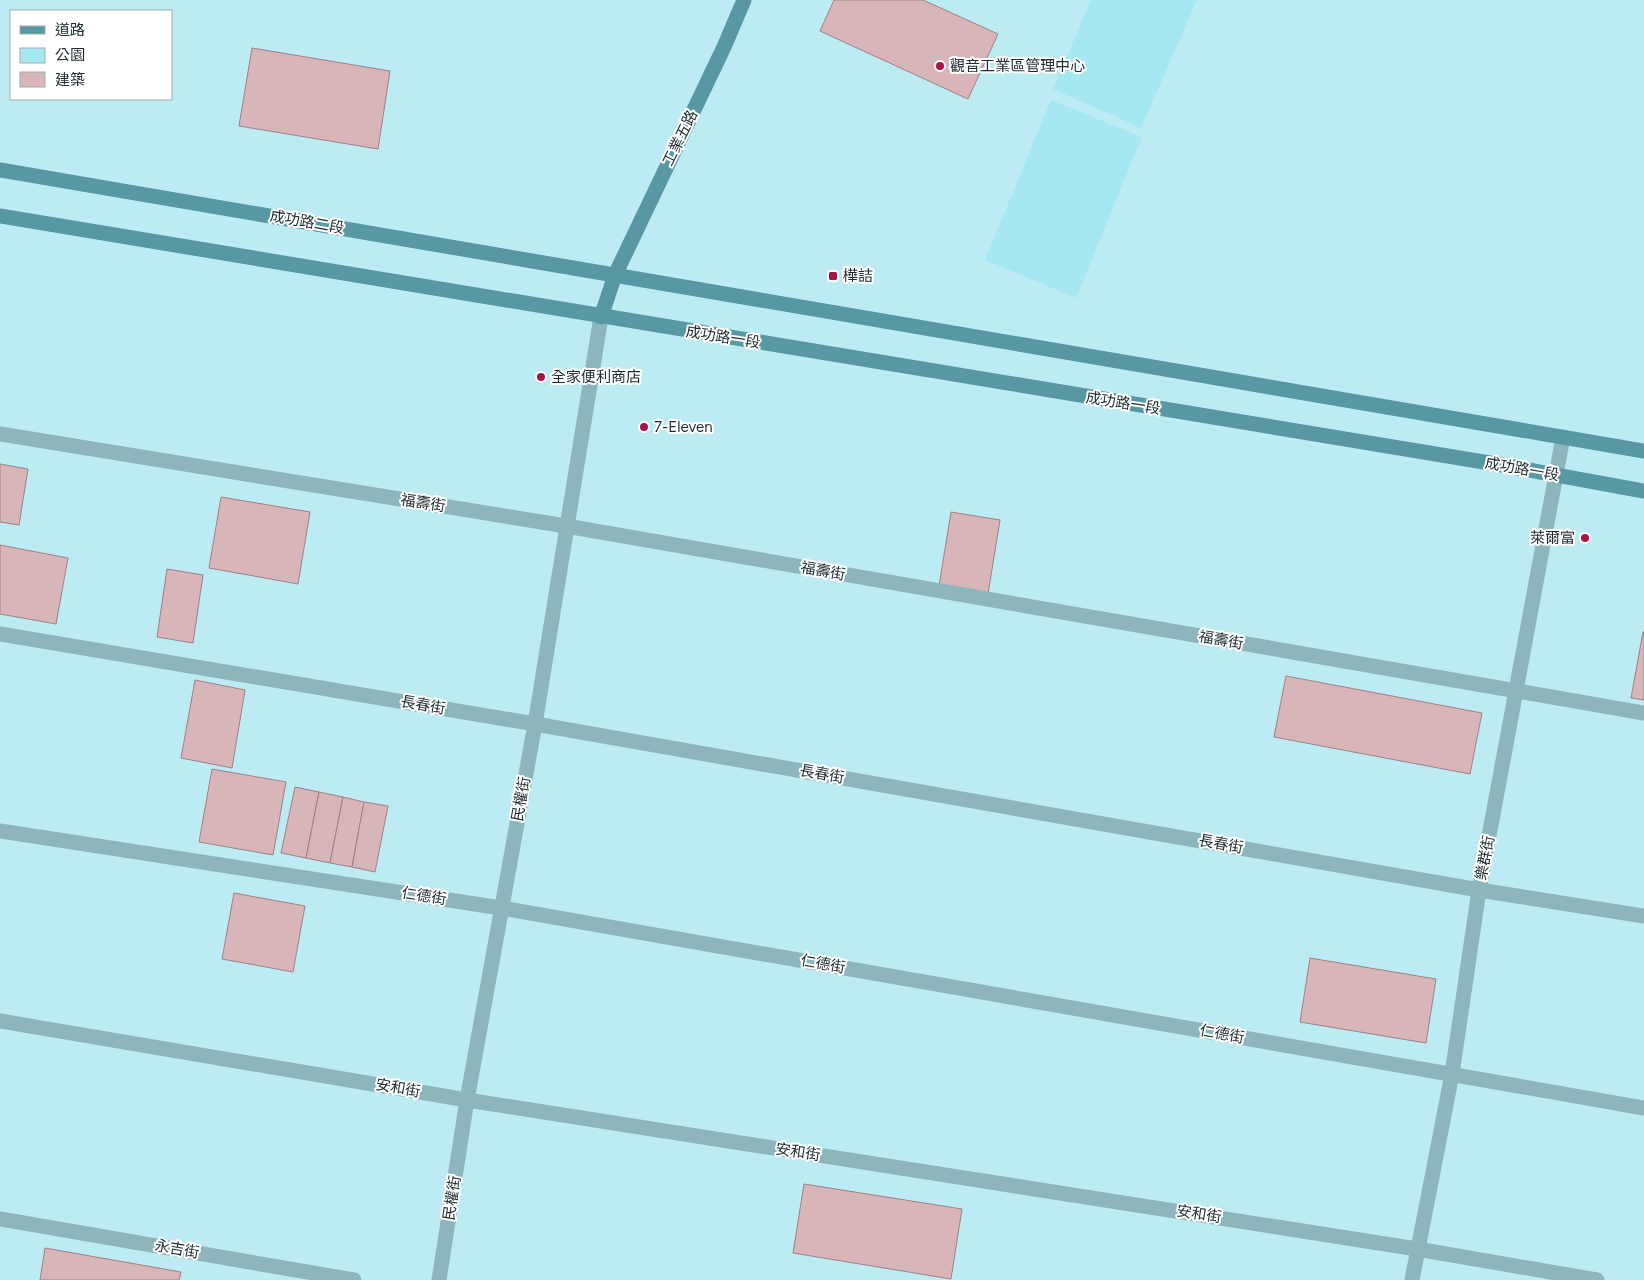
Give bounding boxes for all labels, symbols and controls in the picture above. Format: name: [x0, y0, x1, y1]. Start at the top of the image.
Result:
legend: [10, 10, 172, 100]
text: 道路: [55, 21, 85, 39]
text: 公園: [55, 46, 85, 64]
place label: 觀音工業區管理中心: [950, 57, 1085, 75]
marker: 觀音工業區管理中心: [934, 60, 946, 72]
text: 建築: [55, 71, 85, 89]
street label: 工業五路: [659, 107, 701, 169]
street label: 成功路二段: [268, 207, 346, 237]
place label: 樺詰: [843, 267, 873, 285]
marker: 樺詰: [827, 270, 839, 282]
street label: 成功路一段: [685, 322, 761, 352]
place label: 全家便利商店: [551, 368, 641, 386]
marker: 全家便利商店: [535, 371, 547, 383]
street label: 成功路一段: [1085, 388, 1161, 418]
place label: 7-Eleven: [654, 418, 713, 436]
marker: 7-Eleven: [638, 421, 650, 433]
street label: 成功路一段: [1483, 454, 1561, 484]
street label: 福壽街: [399, 491, 447, 515]
place label: 萊爾富: [1530, 529, 1575, 547]
marker: 萊爾富: [1579, 532, 1591, 544]
street label: 福壽街: [799, 558, 847, 584]
street label: 福壽街: [1197, 627, 1245, 653]
street label: 長春街: [399, 692, 447, 718]
street label: 長春街: [798, 761, 846, 787]
street label: 民權街: [508, 775, 534, 823]
street label: 長春街: [1197, 831, 1245, 857]
street label: 樂群街: [1472, 834, 1498, 882]
street label: 仁德街: [400, 884, 448, 908]
street label: 仁德街: [799, 951, 847, 977]
street label: 仁德街: [1198, 1021, 1246, 1047]
street label: 安和街: [374, 1075, 422, 1101]
street label: 安和街: [774, 1140, 822, 1164]
street label: 民權街: [440, 1174, 464, 1222]
street label: 安和街: [1175, 1202, 1223, 1226]
street label: 永吉街: [153, 1236, 201, 1262]

